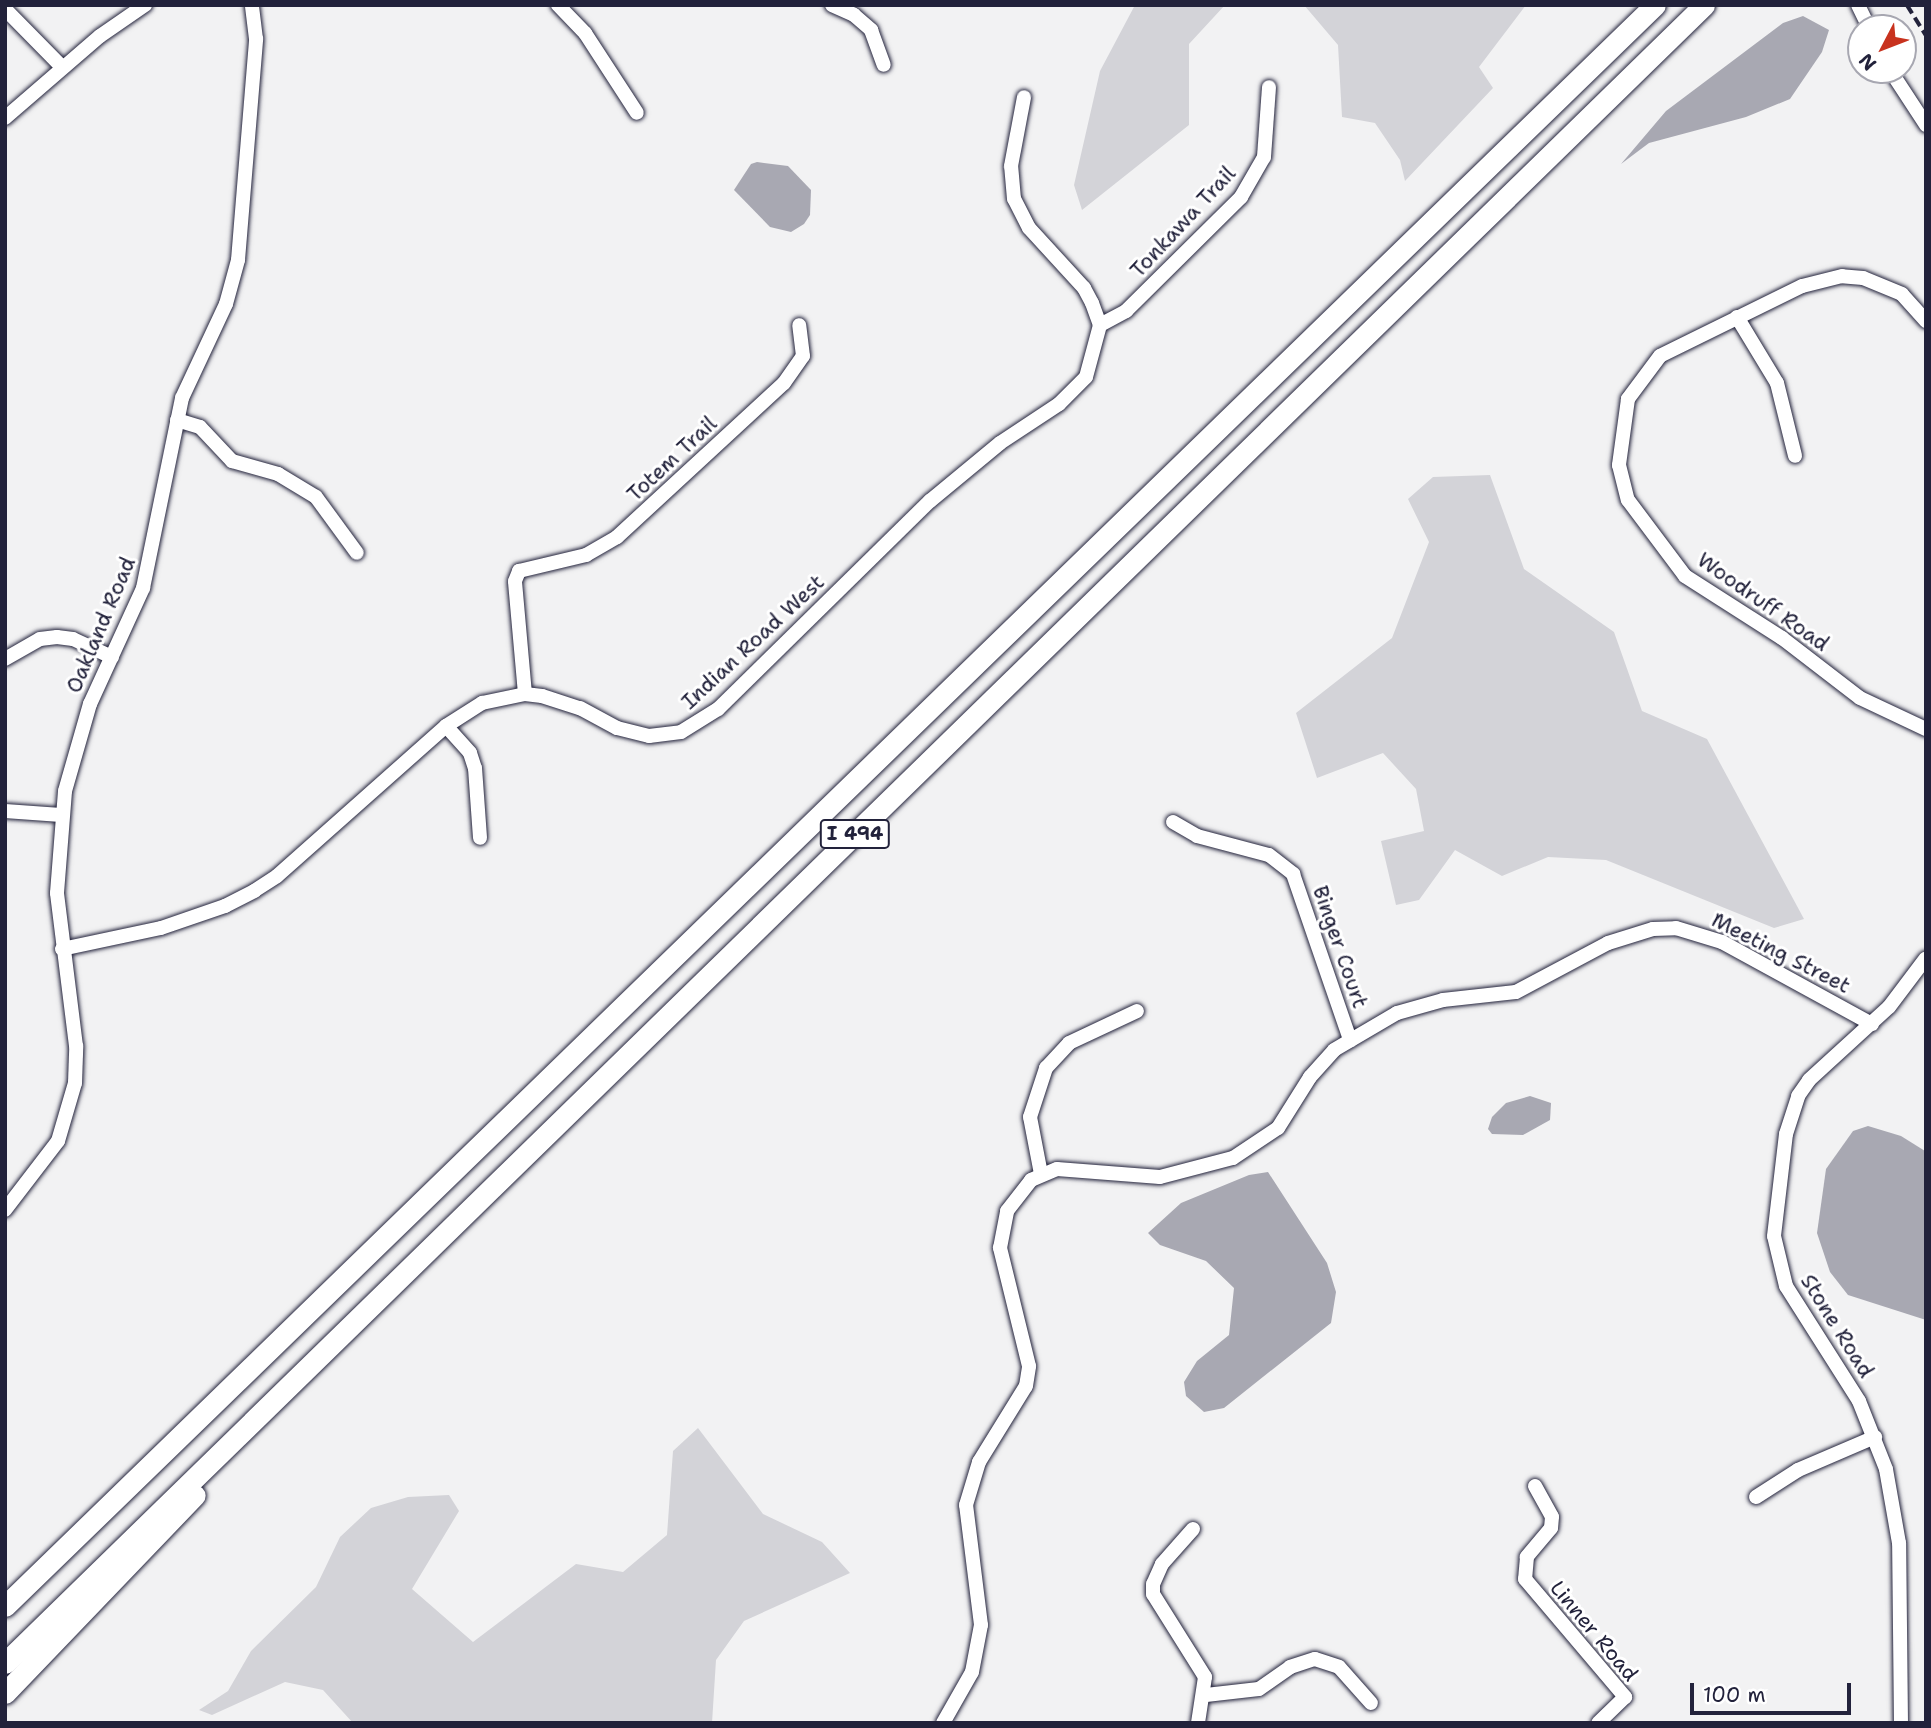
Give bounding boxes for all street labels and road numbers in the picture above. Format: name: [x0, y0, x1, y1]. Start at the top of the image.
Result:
street label: Tonkawa Trail: [1125, 161, 1241, 283]
street label: Totem Trail: [622, 411, 722, 507]
street label: Woodruff Road: [1692, 547, 1834, 657]
street label: Oakland Road: [61, 553, 141, 697]
street label: Indian Road West: [676, 569, 830, 715]
road number: I 494: [818, 818, 892, 849]
street label: Binger Court: [1307, 883, 1373, 1011]
street label: Meeting Street: [1707, 907, 1855, 999]
street label: Stone Road: [1795, 1270, 1879, 1382]
street label: Linner Road: [1545, 1576, 1643, 1686]

